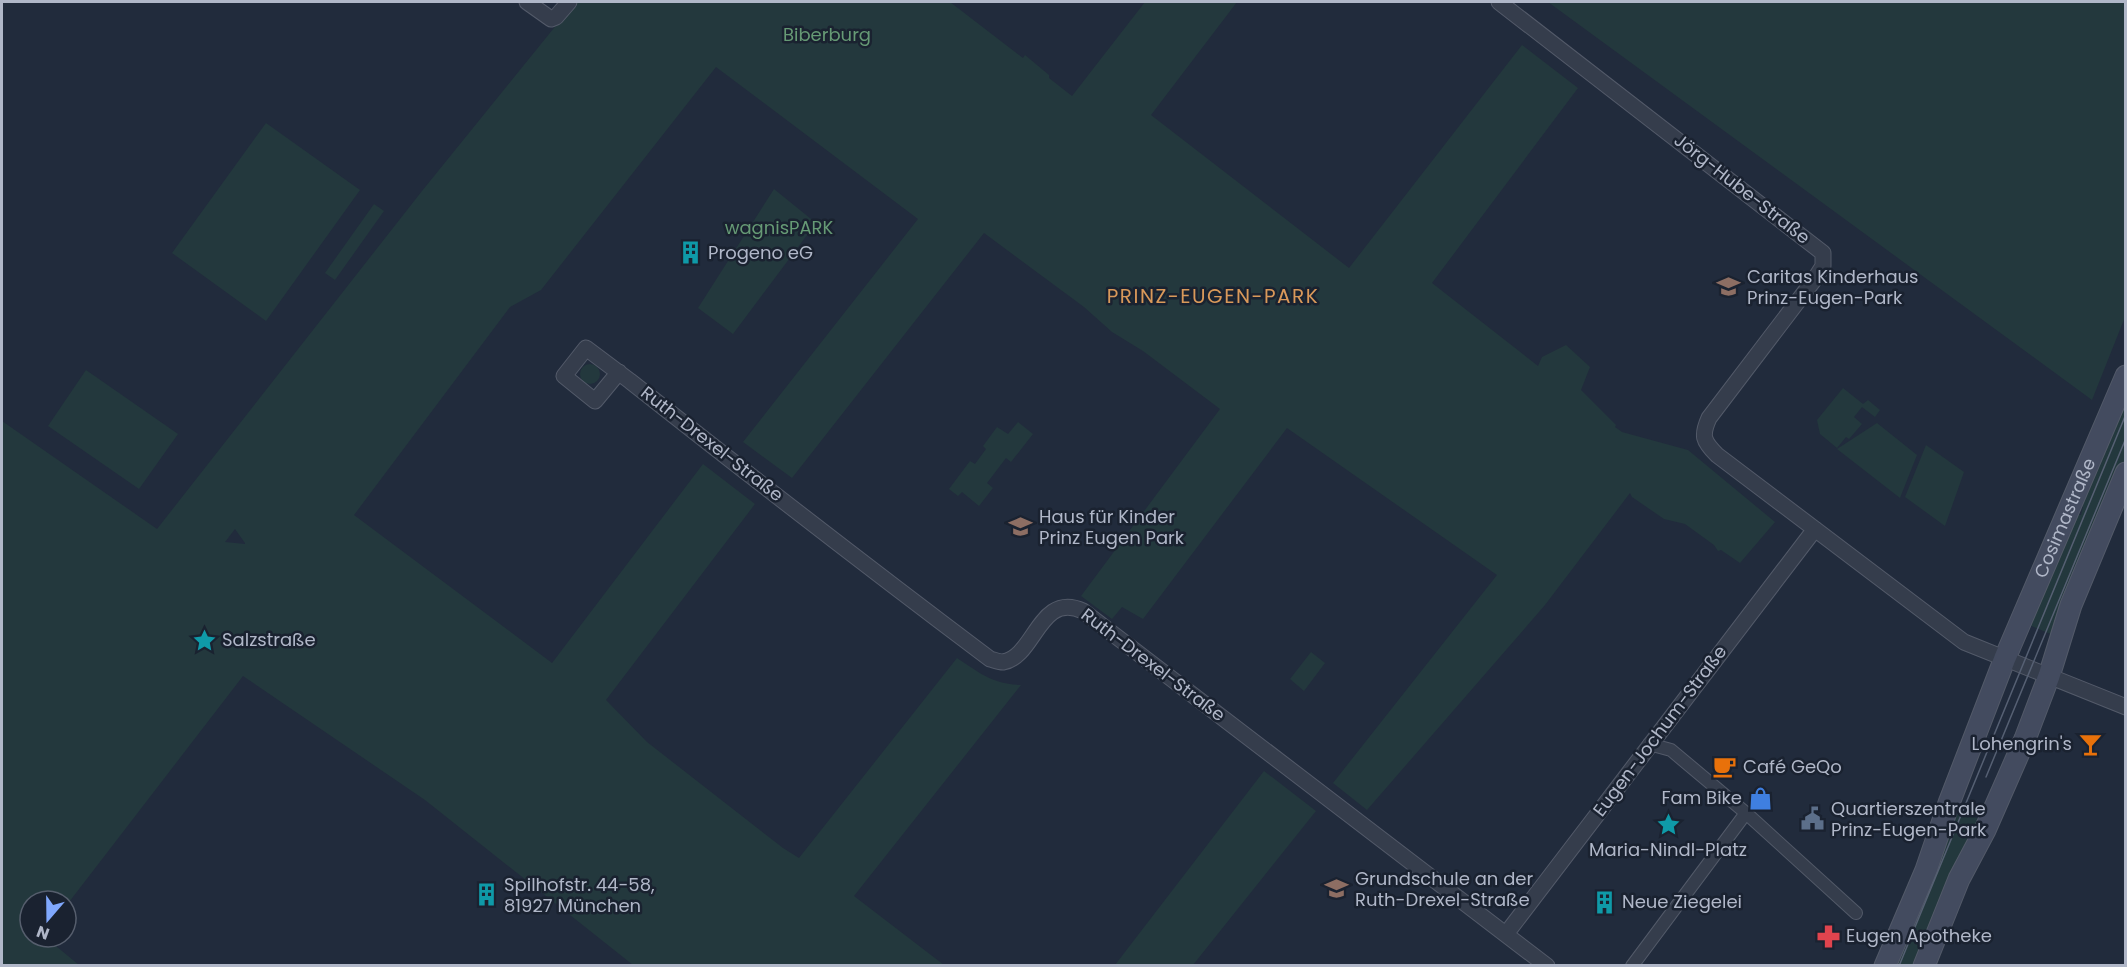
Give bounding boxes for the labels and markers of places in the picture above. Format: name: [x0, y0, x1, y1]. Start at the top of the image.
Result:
building icon: Progeno eG: [677, 240, 703, 266]
place label: Progeno eG: [708, 240, 813, 265]
place label: Caritas Kinderhaus Prinz-Eugen-Park: [1747, 264, 1919, 310]
school or university icon: Caritas Kinderhaus Prinz-Eugen-Park: [1716, 274, 1742, 300]
place label: Haus für Kinder Prinz Eugen Park: [1039, 504, 1185, 550]
school or university icon: Haus für Kinder Prinz Eugen Park: [1008, 514, 1034, 540]
place icon: Salzstraße: [191, 627, 217, 653]
place label: Salzstraße: [222, 627, 316, 652]
place label: Lohengrin's: [1971, 731, 2072, 756]
bar icon: Lohengrin's: [2077, 731, 2103, 757]
cafe icon: Café GeQo: [1712, 754, 1738, 780]
place label: Café GeQo: [1743, 754, 1842, 779]
place label: Fam Bike: [1662, 785, 1742, 810]
shop icon: Fam Bike: [1747, 785, 1773, 811]
place label: Quartierszentrale Prinz-Eugen-Park: [1831, 796, 1987, 842]
public building icon: Quartierszentrale Prinz-Eugen-Park: [1800, 806, 1826, 832]
place icon: Maria-Nindl-Platz: [1655, 811, 1681, 837]
place label: Maria-Nindl-Platz: [1589, 837, 1747, 862]
place label: Grundschule an der Ruth-Drexel-Straße: [1355, 866, 1534, 912]
place label: Spilhofstr. 44-58, 81927 München: [504, 872, 655, 918]
school or university icon: Grundschule an der Ruth-Drexel-Straße: [1324, 876, 1350, 902]
building icon: Spilhofstr. 44-58, 81927 München: [473, 882, 499, 908]
building icon: Neue Ziegelei: [1591, 889, 1617, 915]
place label: Neue Ziegelei: [1622, 889, 1742, 914]
pharmacy icon: Eugen Apotheke: [1815, 923, 1841, 949]
place label: Eugen Apotheke: [1846, 923, 1992, 948]

